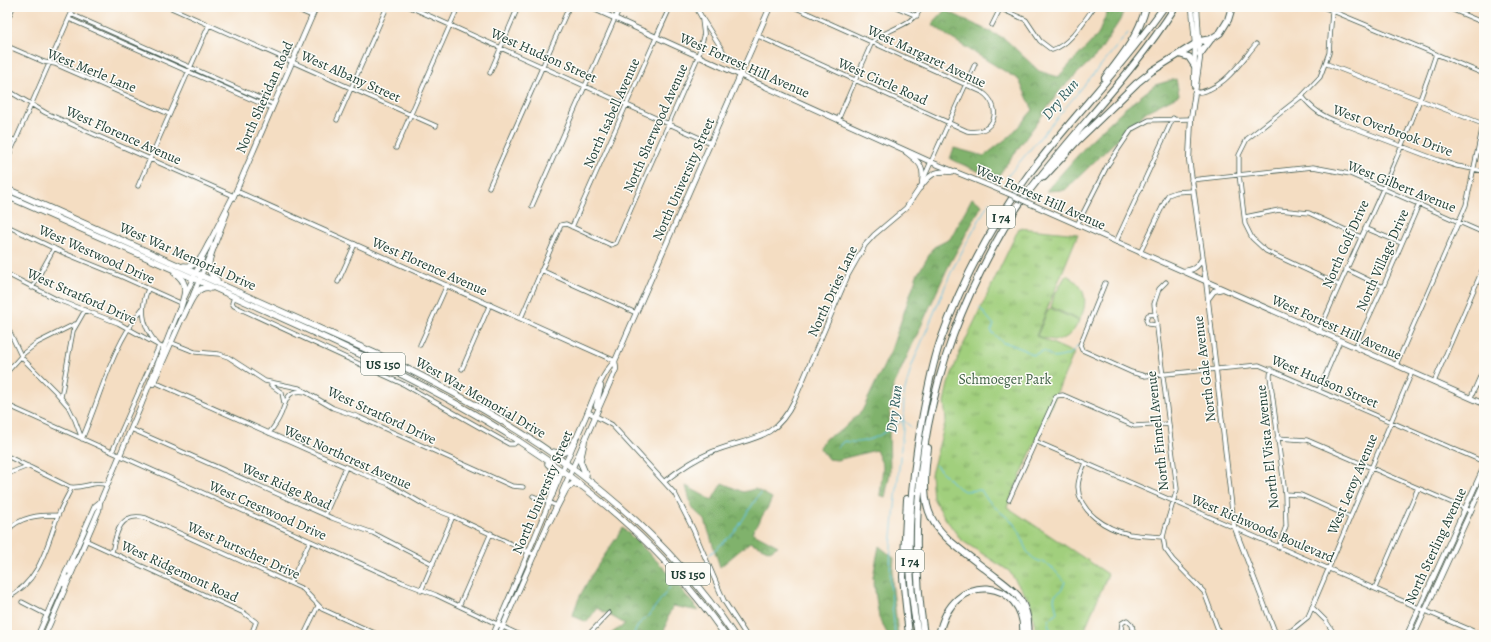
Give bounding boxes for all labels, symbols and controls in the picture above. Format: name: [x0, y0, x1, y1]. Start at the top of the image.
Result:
street label: West Margaret Avenue: [863, 20, 989, 92]
street label: West Hudson Street: [487, 23, 600, 88]
street label: West Forrest Hill Avenue: [676, 28, 813, 103]
street label: North Sheridan Road: [231, 38, 298, 156]
street label: West Merle Lane: [44, 44, 139, 97]
street label: West Albany Street: [297, 46, 404, 107]
street label: West Circle Road: [834, 53, 931, 110]
street label: North Isabell Avenue: [579, 55, 644, 171]
street label: North Sherwood Avenue: [618, 61, 692, 196]
water label: Dry Run: [1037, 74, 1083, 124]
street label: West Overbrook Drive: [1329, 100, 1455, 161]
street label: West Florence Avenue: [62, 101, 185, 169]
street label: North University Street: [648, 114, 719, 244]
street label: West Gilbert Avenue: [1344, 156, 1459, 217]
street label: West Forrest Hill Avenue: [972, 160, 1109, 235]
street label: North Golf Drive: [1317, 197, 1374, 292]
road number: I 74: [987, 206, 1015, 228]
street label: North Village Drive: [1351, 206, 1413, 314]
street label: West War Memorial Drive: [116, 217, 259, 295]
street label: West Westwood Drive: [35, 220, 158, 289]
street label: West Florence Avenue: [368, 232, 491, 300]
street label: North Dries Lane: [803, 243, 862, 340]
street label: West Stratford Drive: [23, 263, 140, 329]
street label: West Forrest Hill Avenue: [1268, 290, 1405, 365]
street label: North Gale Avenue: [1189, 315, 1220, 423]
street label: West Hudson Street: [1268, 350, 1382, 413]
street label: West War Memorial Drive: [411, 352, 550, 443]
road number: US 150: [361, 353, 405, 375]
park label: Schmoeger Park: [958, 370, 1052, 389]
street label: North Finnell Avenue: [1142, 370, 1173, 492]
street label: West Stratford Drive: [323, 381, 439, 449]
water label: Dry Run: [881, 384, 907, 434]
street label: North El Vista Avenue: [1252, 384, 1283, 510]
street label: West Northcrest Avenue: [280, 420, 415, 494]
street label: North University Street: [508, 427, 577, 557]
street label: West Leroy Avenue: [1322, 431, 1382, 538]
street label: West Ridge Road: [238, 458, 335, 515]
street label: West Crestwood Drive: [205, 476, 330, 545]
street label: North Sterling Avenue: [1400, 485, 1471, 608]
street label: West Richwoods Boulevard: [1187, 489, 1338, 567]
street label: West Purtscher Drive: [184, 517, 303, 584]
street label: West Ridgemont Road: [117, 536, 242, 607]
road number: I 74: [896, 550, 924, 572]
road number: US 150: [666, 563, 710, 585]

